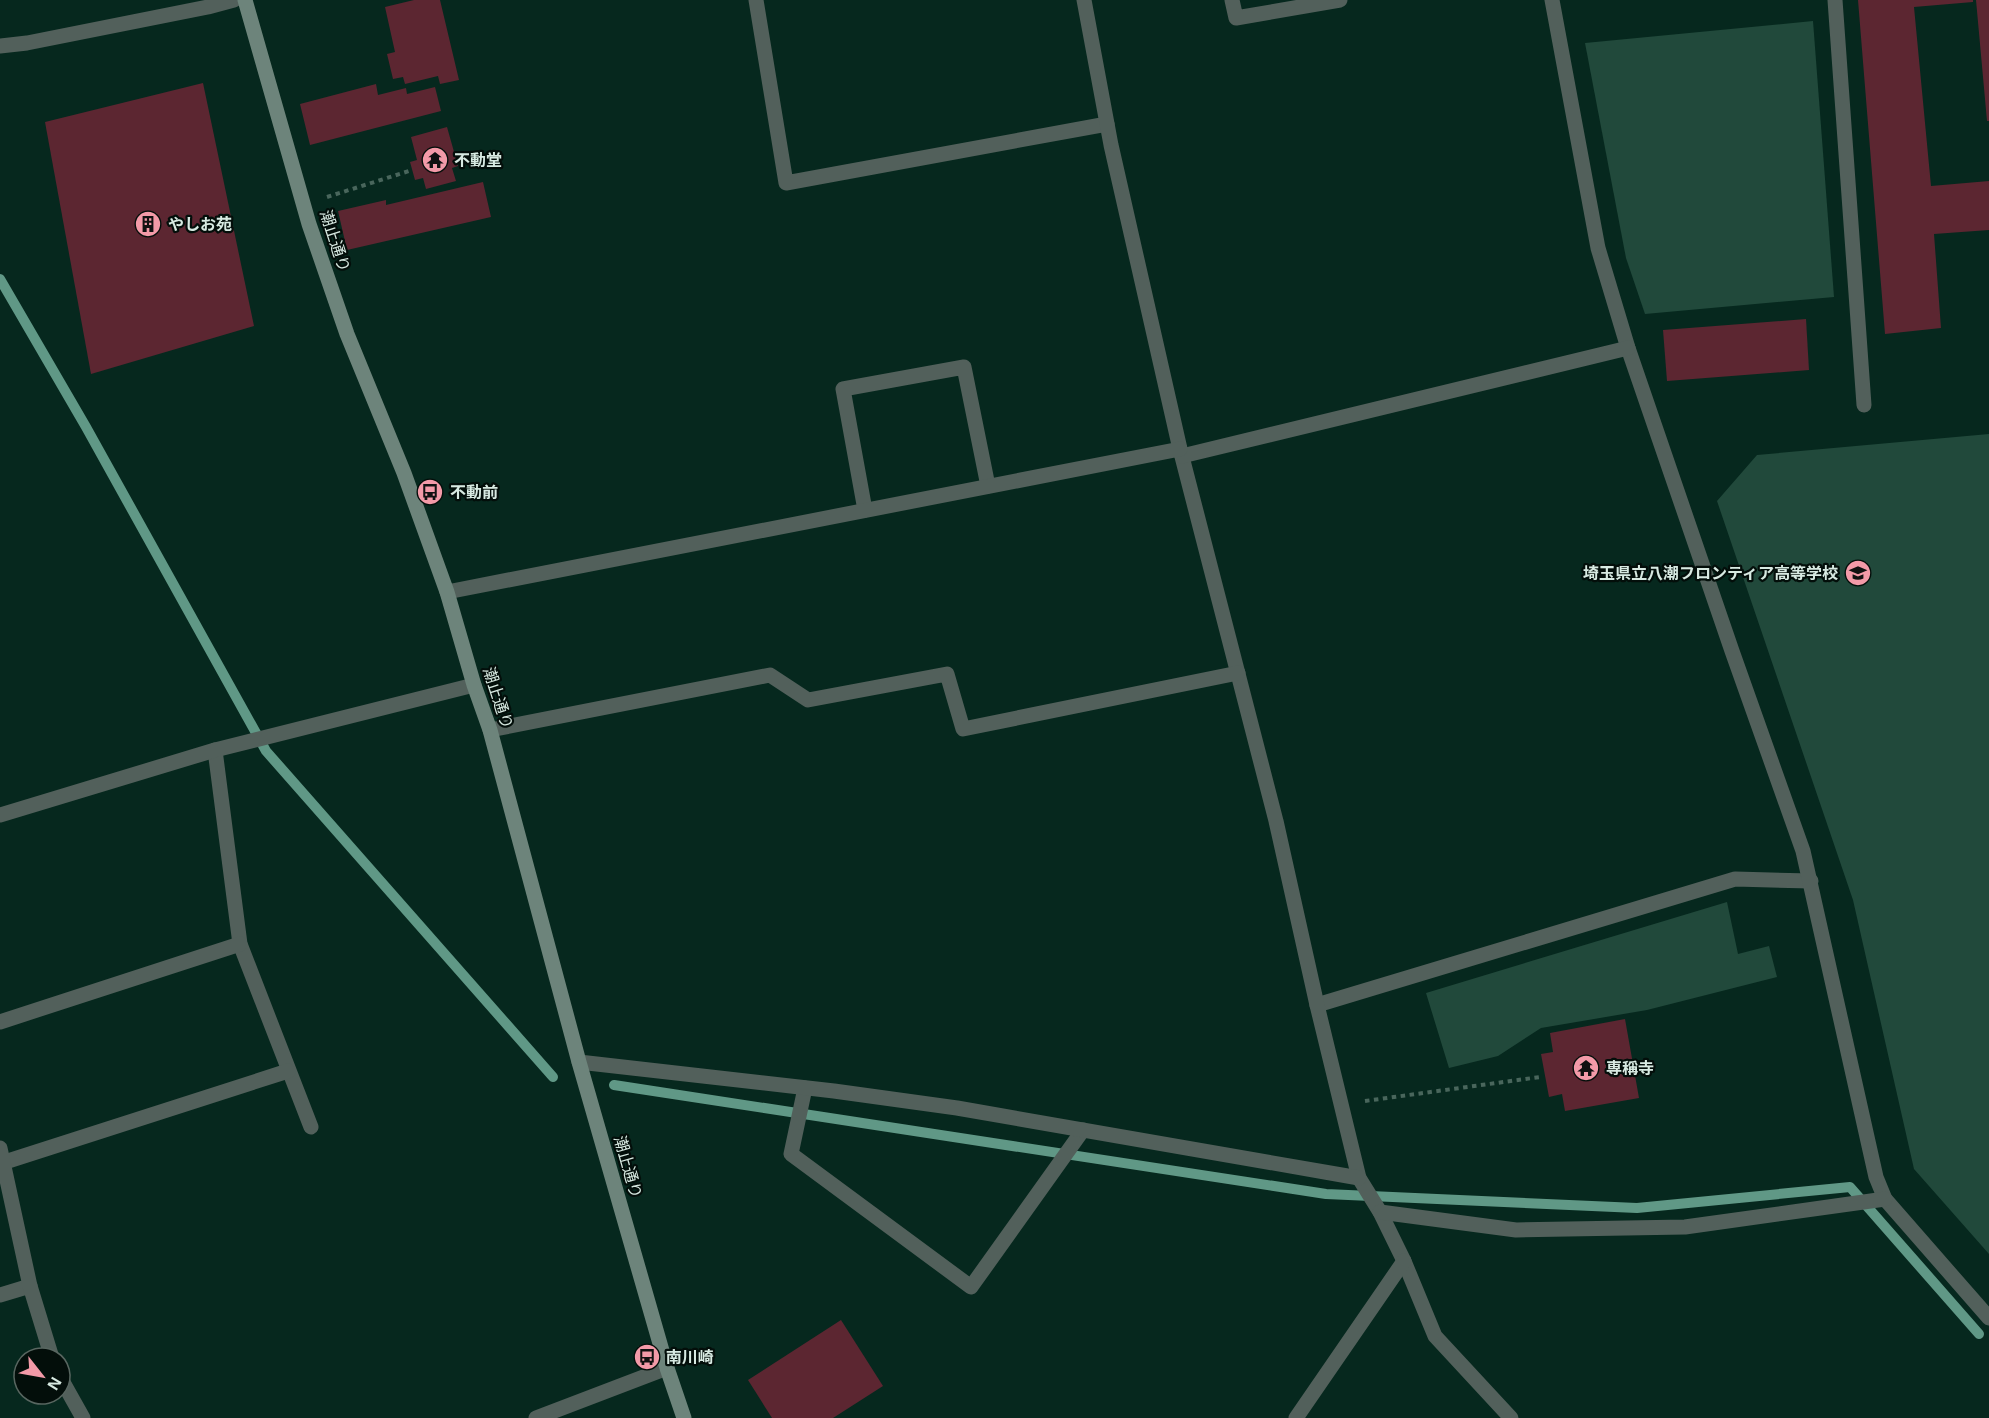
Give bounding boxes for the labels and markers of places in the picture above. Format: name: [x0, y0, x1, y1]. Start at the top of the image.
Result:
temple icon: 不動堂: [420, 145, 450, 175]
place label: 不動堂: [454, 152, 502, 169]
building icon: やしお苑: [133, 209, 163, 239]
place label: やしお苑: [168, 216, 232, 233]
bus stop icon: 不動前: [415, 477, 445, 507]
place label: 不動前: [450, 484, 498, 501]
school or university icon: 埼玉県立八潮フロンティア高等学校: [1843, 558, 1873, 588]
place label: 埼玉県立八潮フロンティア高等学校: [1583, 565, 1838, 582]
temple icon: 専稱寺: [1571, 1053, 1601, 1083]
place label: 専稱寺: [1606, 1060, 1654, 1077]
bus stop icon: 南川崎: [632, 1342, 662, 1372]
place label: 南川崎: [666, 1349, 714, 1366]

